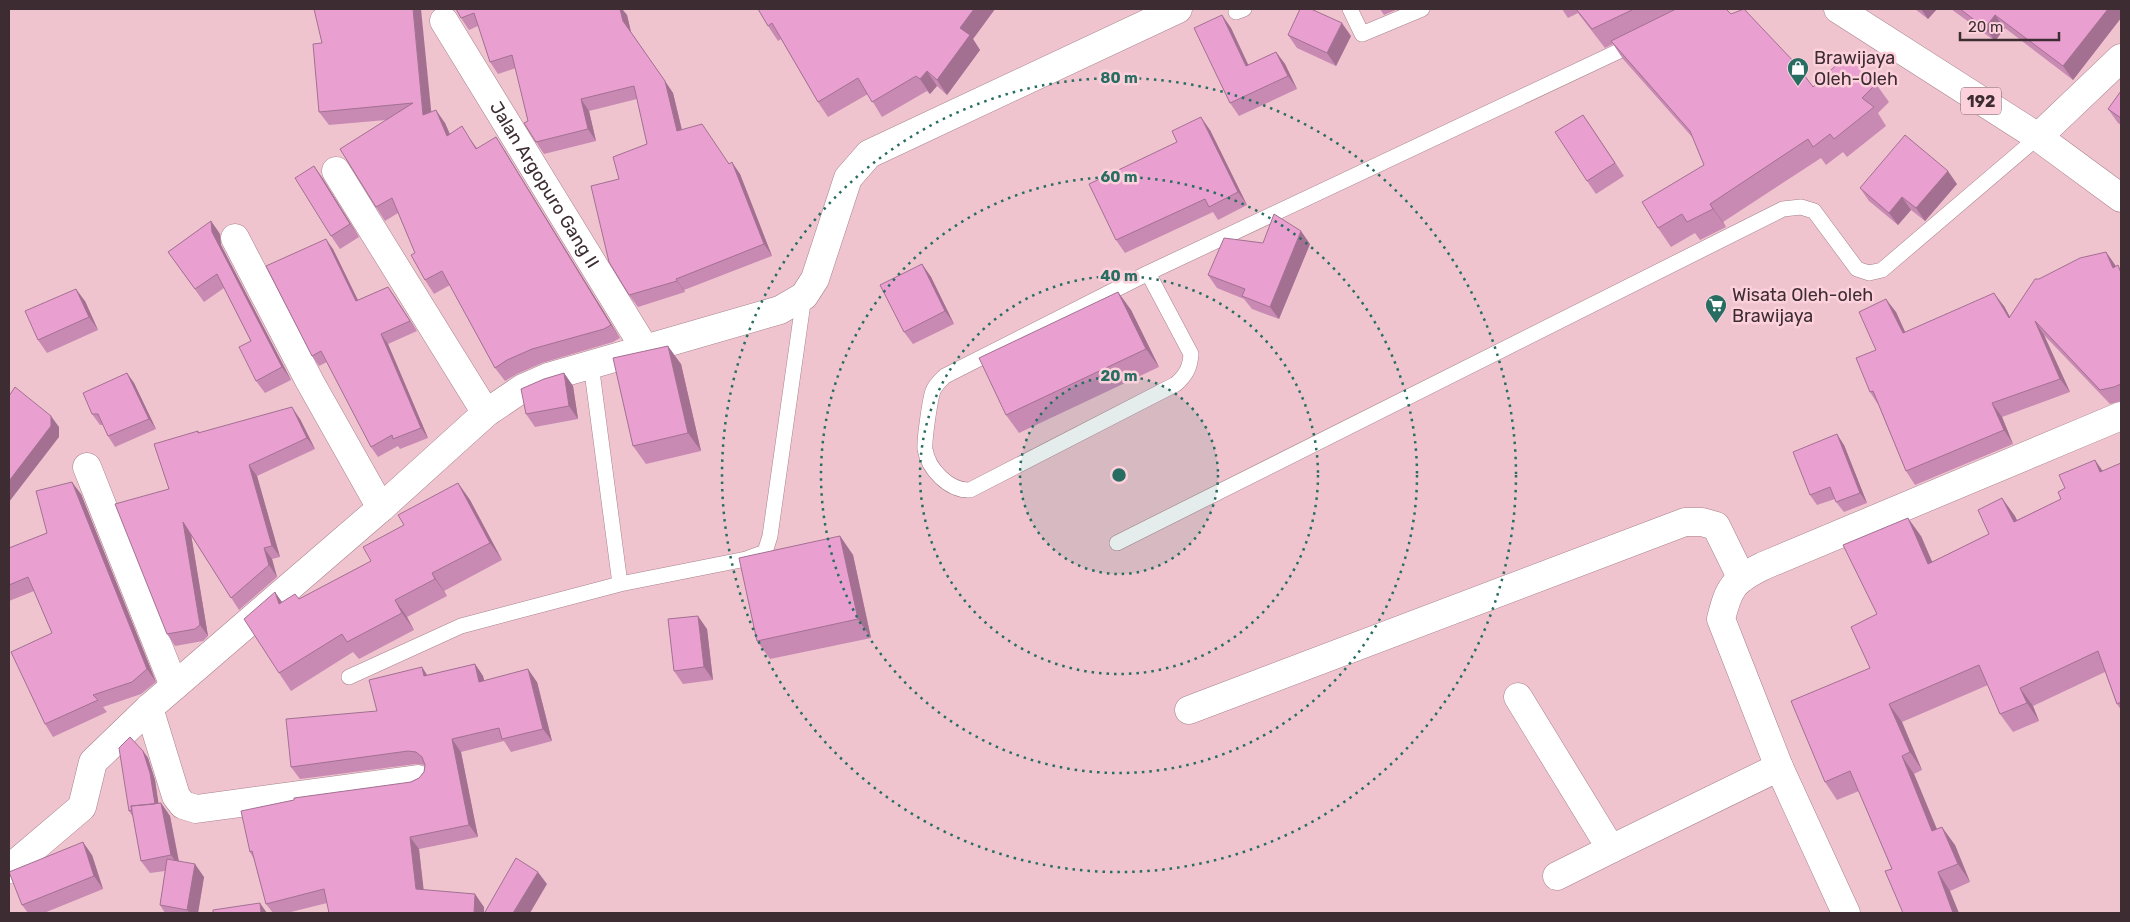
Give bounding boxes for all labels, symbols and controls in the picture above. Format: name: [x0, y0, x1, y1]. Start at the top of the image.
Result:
scale bar: [1960, 10, 2059, 42]
text: 20 m: [1968, 18, 2003, 36]
place label: Brawijaya Oleh-Oleh: [1814, 47, 1898, 90]
shop icon: Brawijaya Oleh-Oleh: [1786, 56, 1810, 87]
text: 80 m: [1100, 69, 1138, 87]
road number: 192: [1961, 88, 2001, 114]
street label: Jalan Argopuro Gang II: [485, 97, 604, 272]
text: 60 m: [1101, 168, 1137, 186]
text: 40 m: [1100, 267, 1138, 285]
place label: Wisata Oleh-oleh Brawijaya: [1732, 284, 1873, 327]
supermarket icon: Wisata Oleh-oleh Brawijaya: [1704, 293, 1728, 324]
text: 20 m: [1101, 367, 1137, 385]
centre of rings: [1110, 466, 1128, 484]

